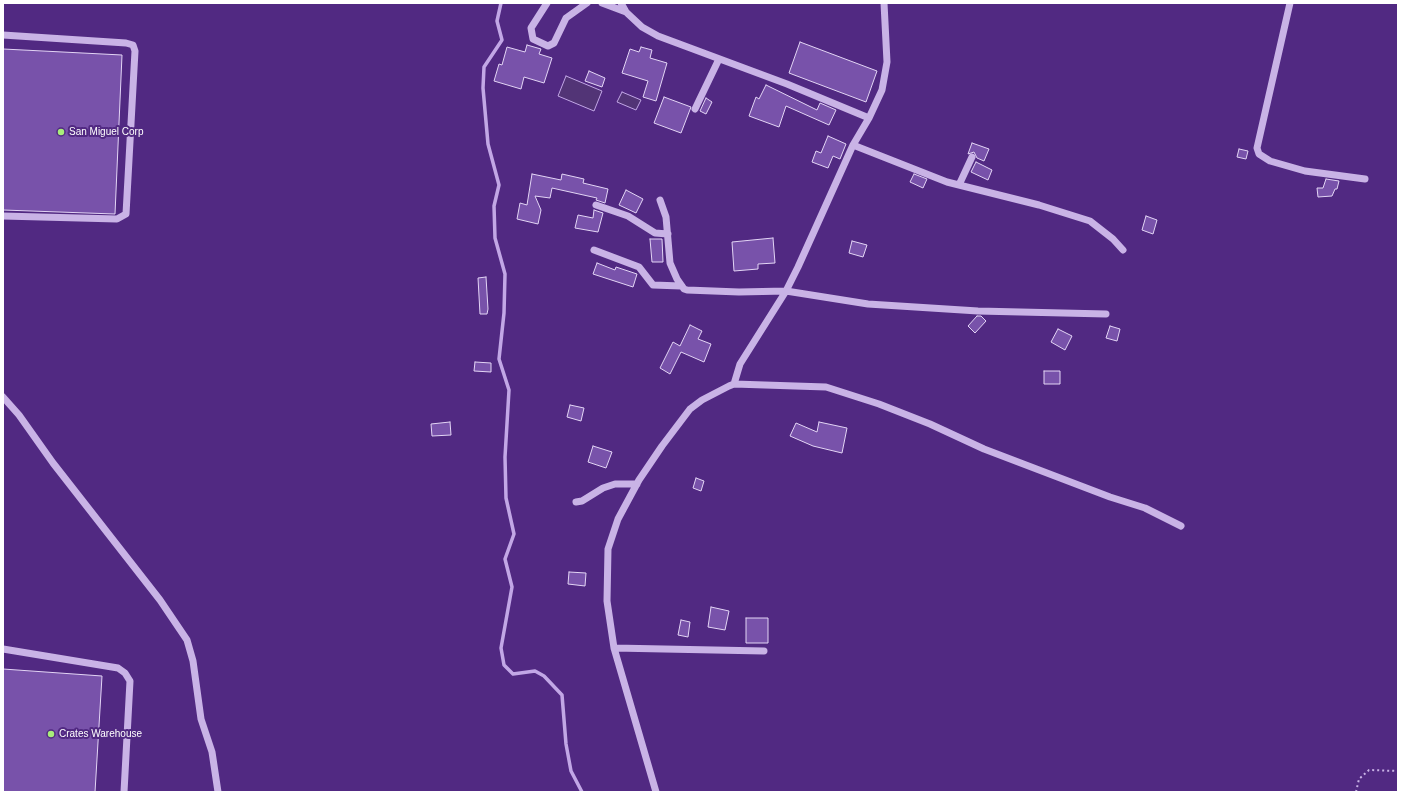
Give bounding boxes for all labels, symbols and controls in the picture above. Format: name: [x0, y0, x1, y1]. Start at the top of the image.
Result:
place label: San Miguel Corp: [69, 126, 143, 138]
marker: San Miguel Corp: [56, 127, 66, 137]
place label: Crates Warehouse: [59, 728, 142, 740]
marker: Crates Warehouse: [46, 729, 56, 739]

